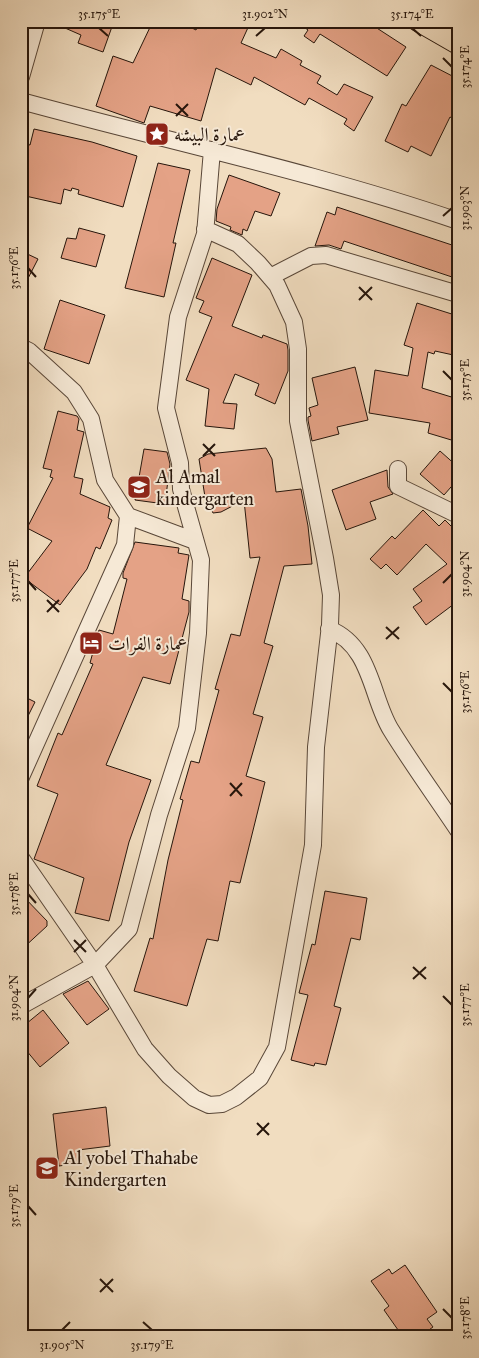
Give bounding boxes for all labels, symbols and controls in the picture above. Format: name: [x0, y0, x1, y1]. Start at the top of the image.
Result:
text: 35.175°E: [78, 7, 121, 21]
text: 31.902°N: [242, 7, 288, 21]
text: 35.174°E: [390, 7, 434, 21]
text: 35.174°E: [458, 45, 472, 89]
place icon: عمارة البيشه: [144, 121, 170, 147]
place label: عمارة البيشه: [174, 123, 245, 146]
text: 31.903°N: [458, 186, 472, 230]
text: 35.176°E: [7, 246, 21, 289]
text: 35.175°E: [458, 358, 472, 401]
place label: Al Amal kindergarten: [155, 465, 254, 511]
school or university icon: Al Amal kindergarten: [126, 474, 152, 500]
text: 31.904°N: [458, 551, 472, 597]
text: 35.177°E: [7, 559, 21, 603]
hotel icon: عمارة الفرات: [78, 630, 104, 656]
place label: عمارة الفرات: [108, 632, 187, 656]
text: 35.176°E: [458, 670, 472, 713]
text: 35.178°E: [7, 872, 21, 916]
text: 31.904°N: [7, 975, 21, 1021]
text: 35.177°E: [458, 983, 472, 1027]
place label: Al yobel Thahabe Kindergarten: [63, 1146, 198, 1192]
school or university icon: Al yobel Thahabe Kindergarten: [34, 1155, 60, 1181]
text: 35.179°E: [7, 1184, 21, 1228]
text: 35.178°E: [458, 1296, 472, 1340]
text: 31.905°N: [39, 1338, 85, 1352]
text: 35.179°E: [130, 1338, 174, 1352]

